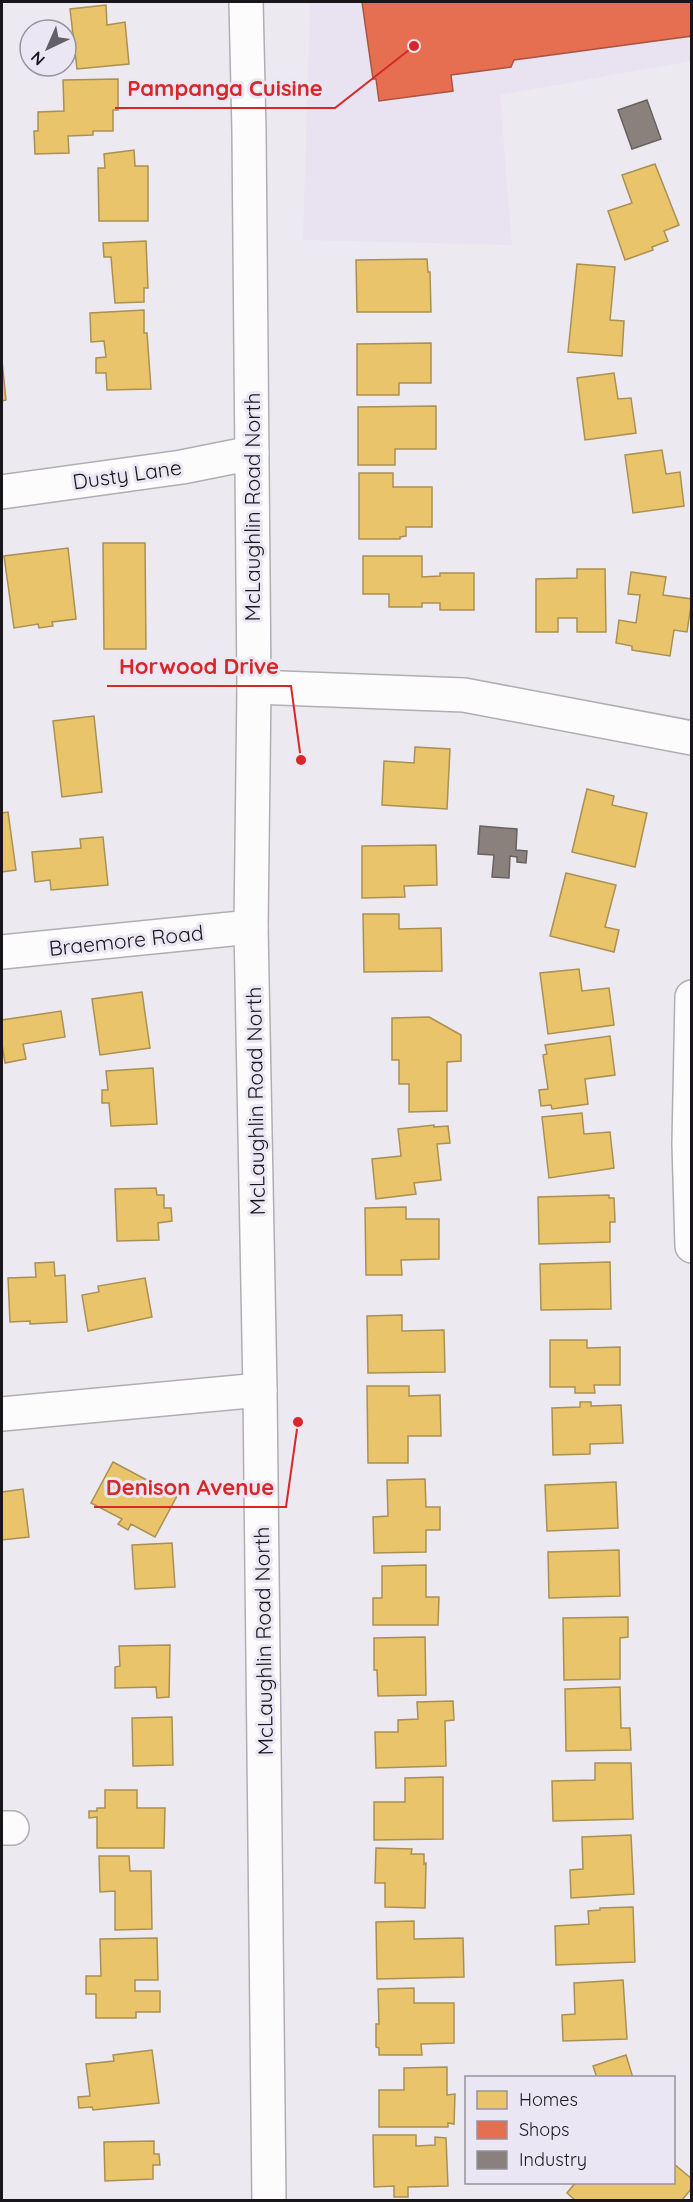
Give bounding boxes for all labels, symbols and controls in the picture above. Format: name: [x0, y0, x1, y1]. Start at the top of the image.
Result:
north arrow: [18, 18, 78, 78]
text: N: [26, 48, 49, 70]
callout: Pampanga Cuisine: [115, 68, 335, 108]
text: Pampanga Cuisine: [127, 74, 323, 102]
street label: McLaughlin Road North: [239, 393, 265, 621]
street label: Dusty Lane: [71, 454, 183, 494]
callout: Horwood Drive: [107, 646, 291, 686]
text: Horwood Drive: [119, 652, 279, 680]
street label: Braemore Road: [47, 919, 205, 961]
street label: McLaughlin Road North: [240, 986, 270, 1216]
callout: Denison Avenue: [94, 1467, 286, 1507]
text: Denison Avenue: [106, 1473, 274, 1501]
street label: McLaughlin Road North: [248, 1526, 278, 1756]
legend: [465, 2076, 675, 2184]
text: Homes: [519, 2088, 578, 2111]
text: Shops: [519, 2118, 570, 2141]
text: Industry: [519, 2148, 587, 2171]

